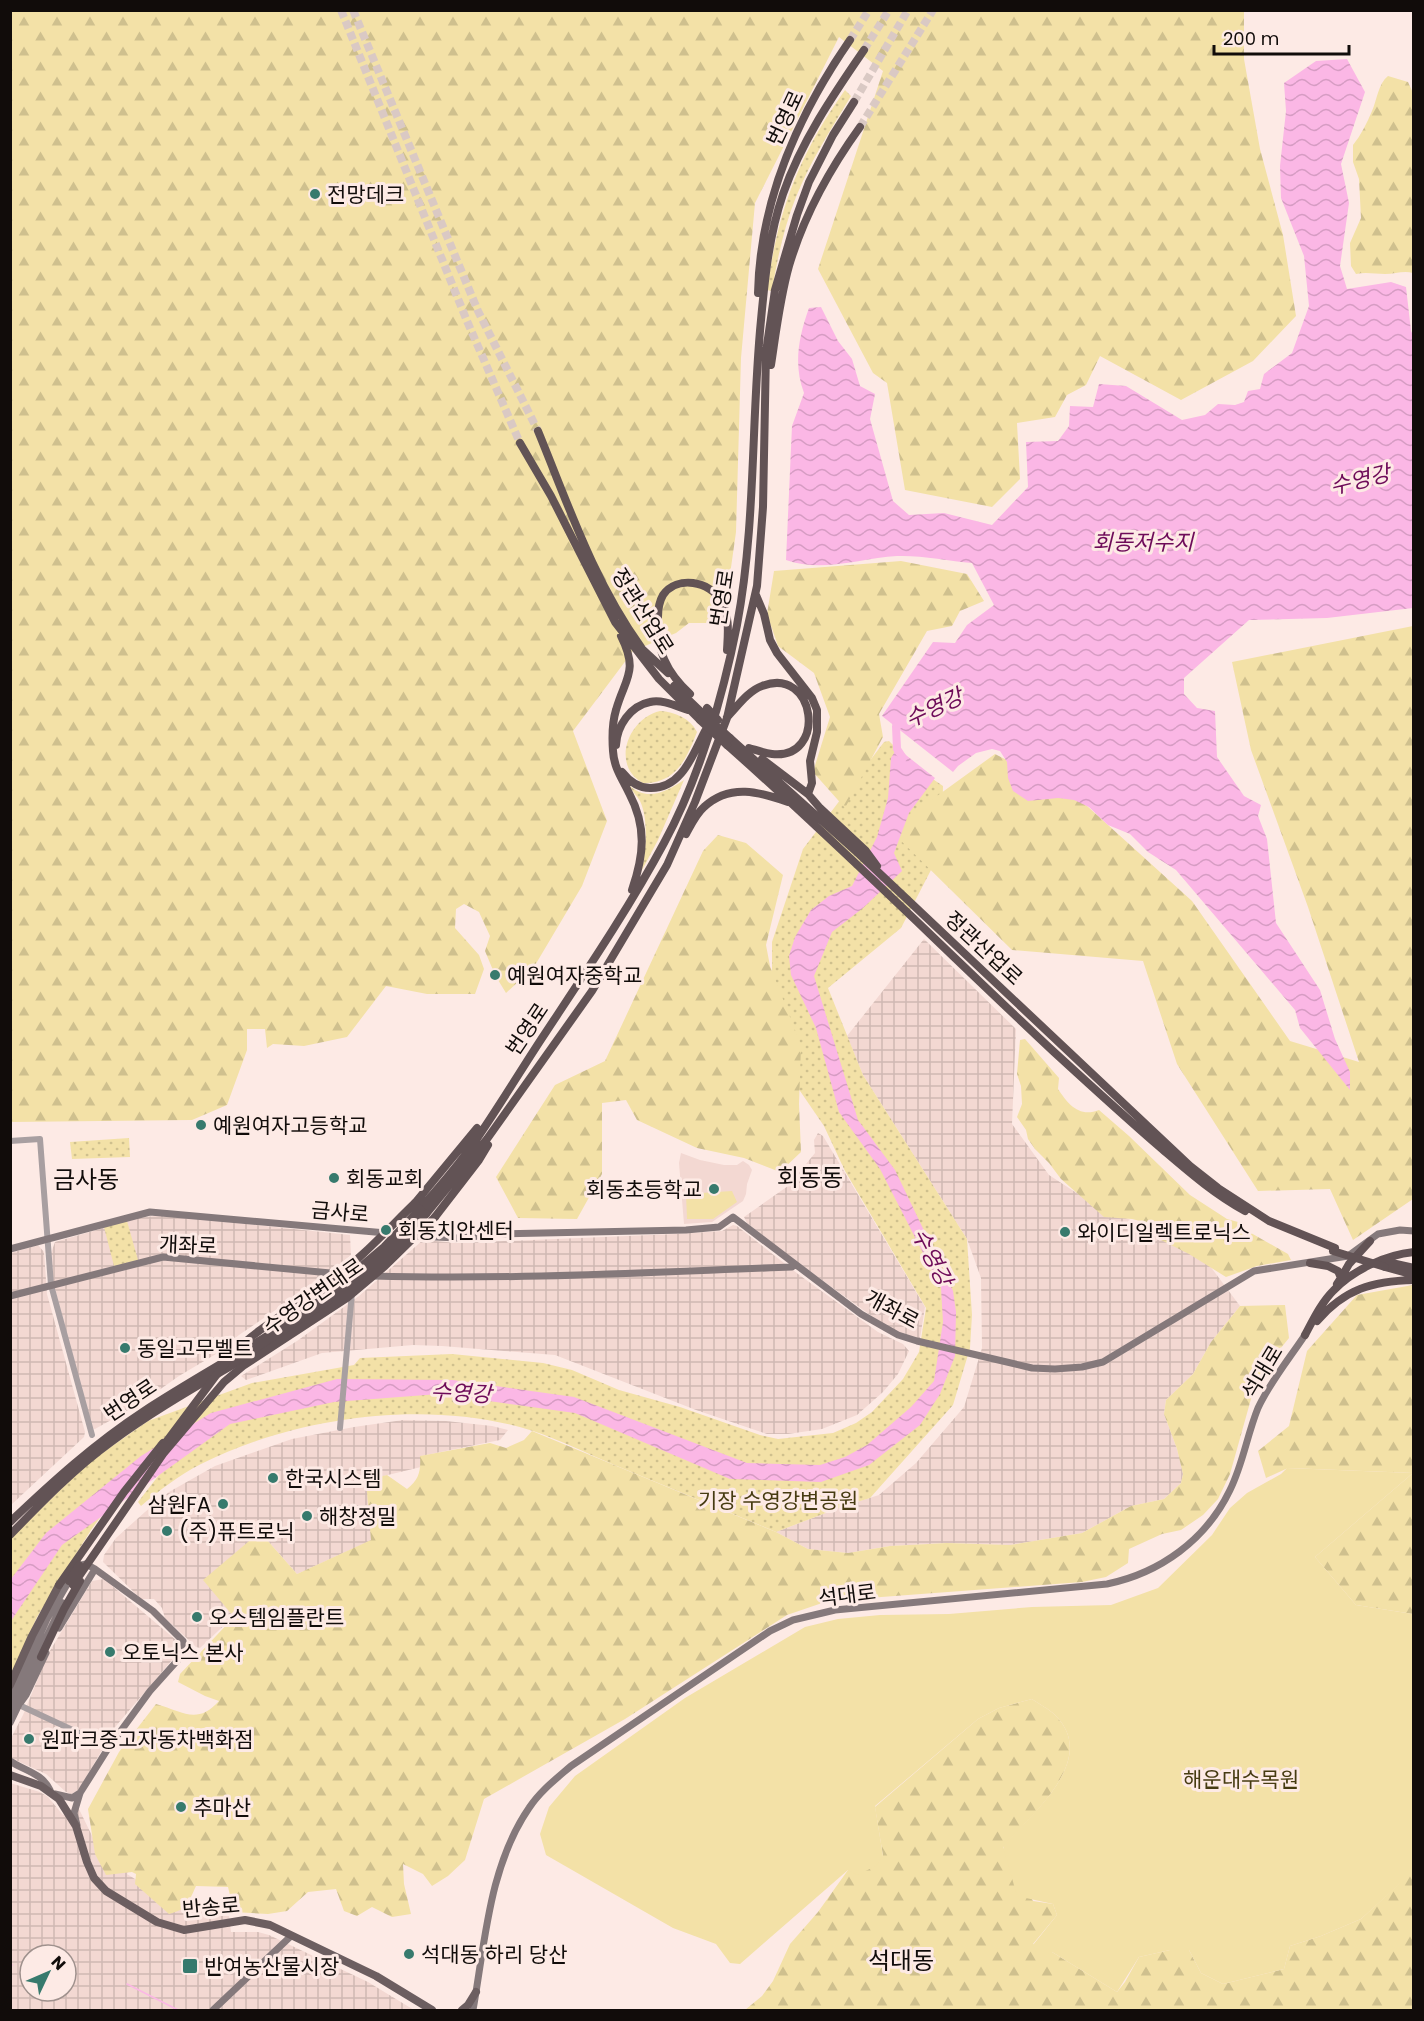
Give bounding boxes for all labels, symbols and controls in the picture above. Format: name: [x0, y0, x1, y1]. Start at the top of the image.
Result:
scale bar: [1214, 18, 1349, 56]
text: 200 m: [1223, 26, 1279, 51]
street label: 번영로: [760, 86, 810, 150]
place label: 전망데크: [327, 180, 404, 209]
marker: 전망데크: [308, 187, 322, 201]
water label: 수영강: [1327, 457, 1396, 502]
water label: 회동저수지: [1092, 527, 1195, 558]
street label: 정관산업로: [605, 562, 681, 660]
street label: 번영로: [703, 567, 741, 629]
water label: 수영강: [900, 680, 971, 735]
street label: 정관산업로: [939, 904, 1029, 992]
place label: 예원여자중학교: [507, 961, 642, 990]
marker: 예원여자중학교: [488, 968, 502, 982]
street label: 번영로: [499, 997, 555, 1061]
place label: 예원여자고등학교: [213, 1111, 368, 1140]
marker: 예원여자고등학교: [194, 1118, 208, 1132]
district label: 회동동: [777, 1161, 843, 1194]
district label: 금사동: [53, 1163, 119, 1196]
place label: 회동교회: [346, 1164, 423, 1193]
marker: 회동교회: [327, 1171, 341, 1185]
place label: 회동초등학교: [586, 1175, 702, 1204]
marker: 회동초등학교: [707, 1182, 721, 1196]
street label: 금사로: [310, 1195, 370, 1229]
place label: 회동치안센터: [398, 1216, 514, 1245]
place label: 와이디일렉트로닉스: [1077, 1218, 1251, 1247]
marker: 회동치안센터: [379, 1223, 393, 1237]
water label: 수영강: [904, 1223, 961, 1294]
marker: 와이디일렉트로닉스: [1058, 1225, 1072, 1239]
street label: 개좌로: [159, 1229, 217, 1261]
street label: 수영강변대로: [257, 1251, 369, 1341]
street label: 개좌로: [860, 1283, 924, 1335]
place label: 동일고무벨트: [137, 1334, 253, 1363]
street label: 석대로: [1235, 1340, 1289, 1404]
marker: 동일고무벨트: [118, 1341, 132, 1355]
street label: 번영로: [98, 1372, 162, 1428]
water label: 수영강: [430, 1376, 495, 1410]
place label: 한국시스템: [285, 1464, 382, 1493]
marker: 한국시스템: [266, 1471, 280, 1485]
park label: 기장 수영강변공원: [698, 1486, 858, 1515]
place label: 삼원FA: [148, 1490, 211, 1519]
marker: 삼원FA: [216, 1497, 230, 1511]
place label: 해창정밀: [319, 1502, 396, 1531]
marker: 해창정밀: [300, 1509, 314, 1523]
place label: (주)퓨트로닉: [179, 1517, 295, 1546]
marker: (주)퓨트로닉: [160, 1524, 174, 1538]
street label: 석대로: [816, 1577, 878, 1613]
place label: 오스템임플란트: [209, 1603, 344, 1632]
marker: 오스템임플란트: [190, 1610, 204, 1624]
place label: 오토닉스 본사: [122, 1638, 244, 1667]
marker: 오토닉스 본사: [103, 1645, 117, 1659]
place label: 원파크중고자동차백화점: [41, 1725, 254, 1754]
marker: 원파크중고자동차백화점: [22, 1732, 36, 1746]
park label: 해운대수목원: [1183, 1765, 1299, 1794]
place label: 추마산: [193, 1793, 251, 1822]
marker: 추마산: [174, 1800, 188, 1814]
street label: 반송로: [181, 1890, 241, 1924]
place label: 석대동 하리 당산: [421, 1940, 567, 1969]
north arrow: [18, 1943, 78, 2003]
district label: 석대동: [868, 1944, 934, 1977]
marker: 석대동 하리 당산: [402, 1947, 416, 1961]
text: N: [46, 1951, 71, 1975]
place label: 반여농산물시장: [204, 1952, 339, 1981]
marker: 반여농산물시장: [181, 1957, 199, 1975]

